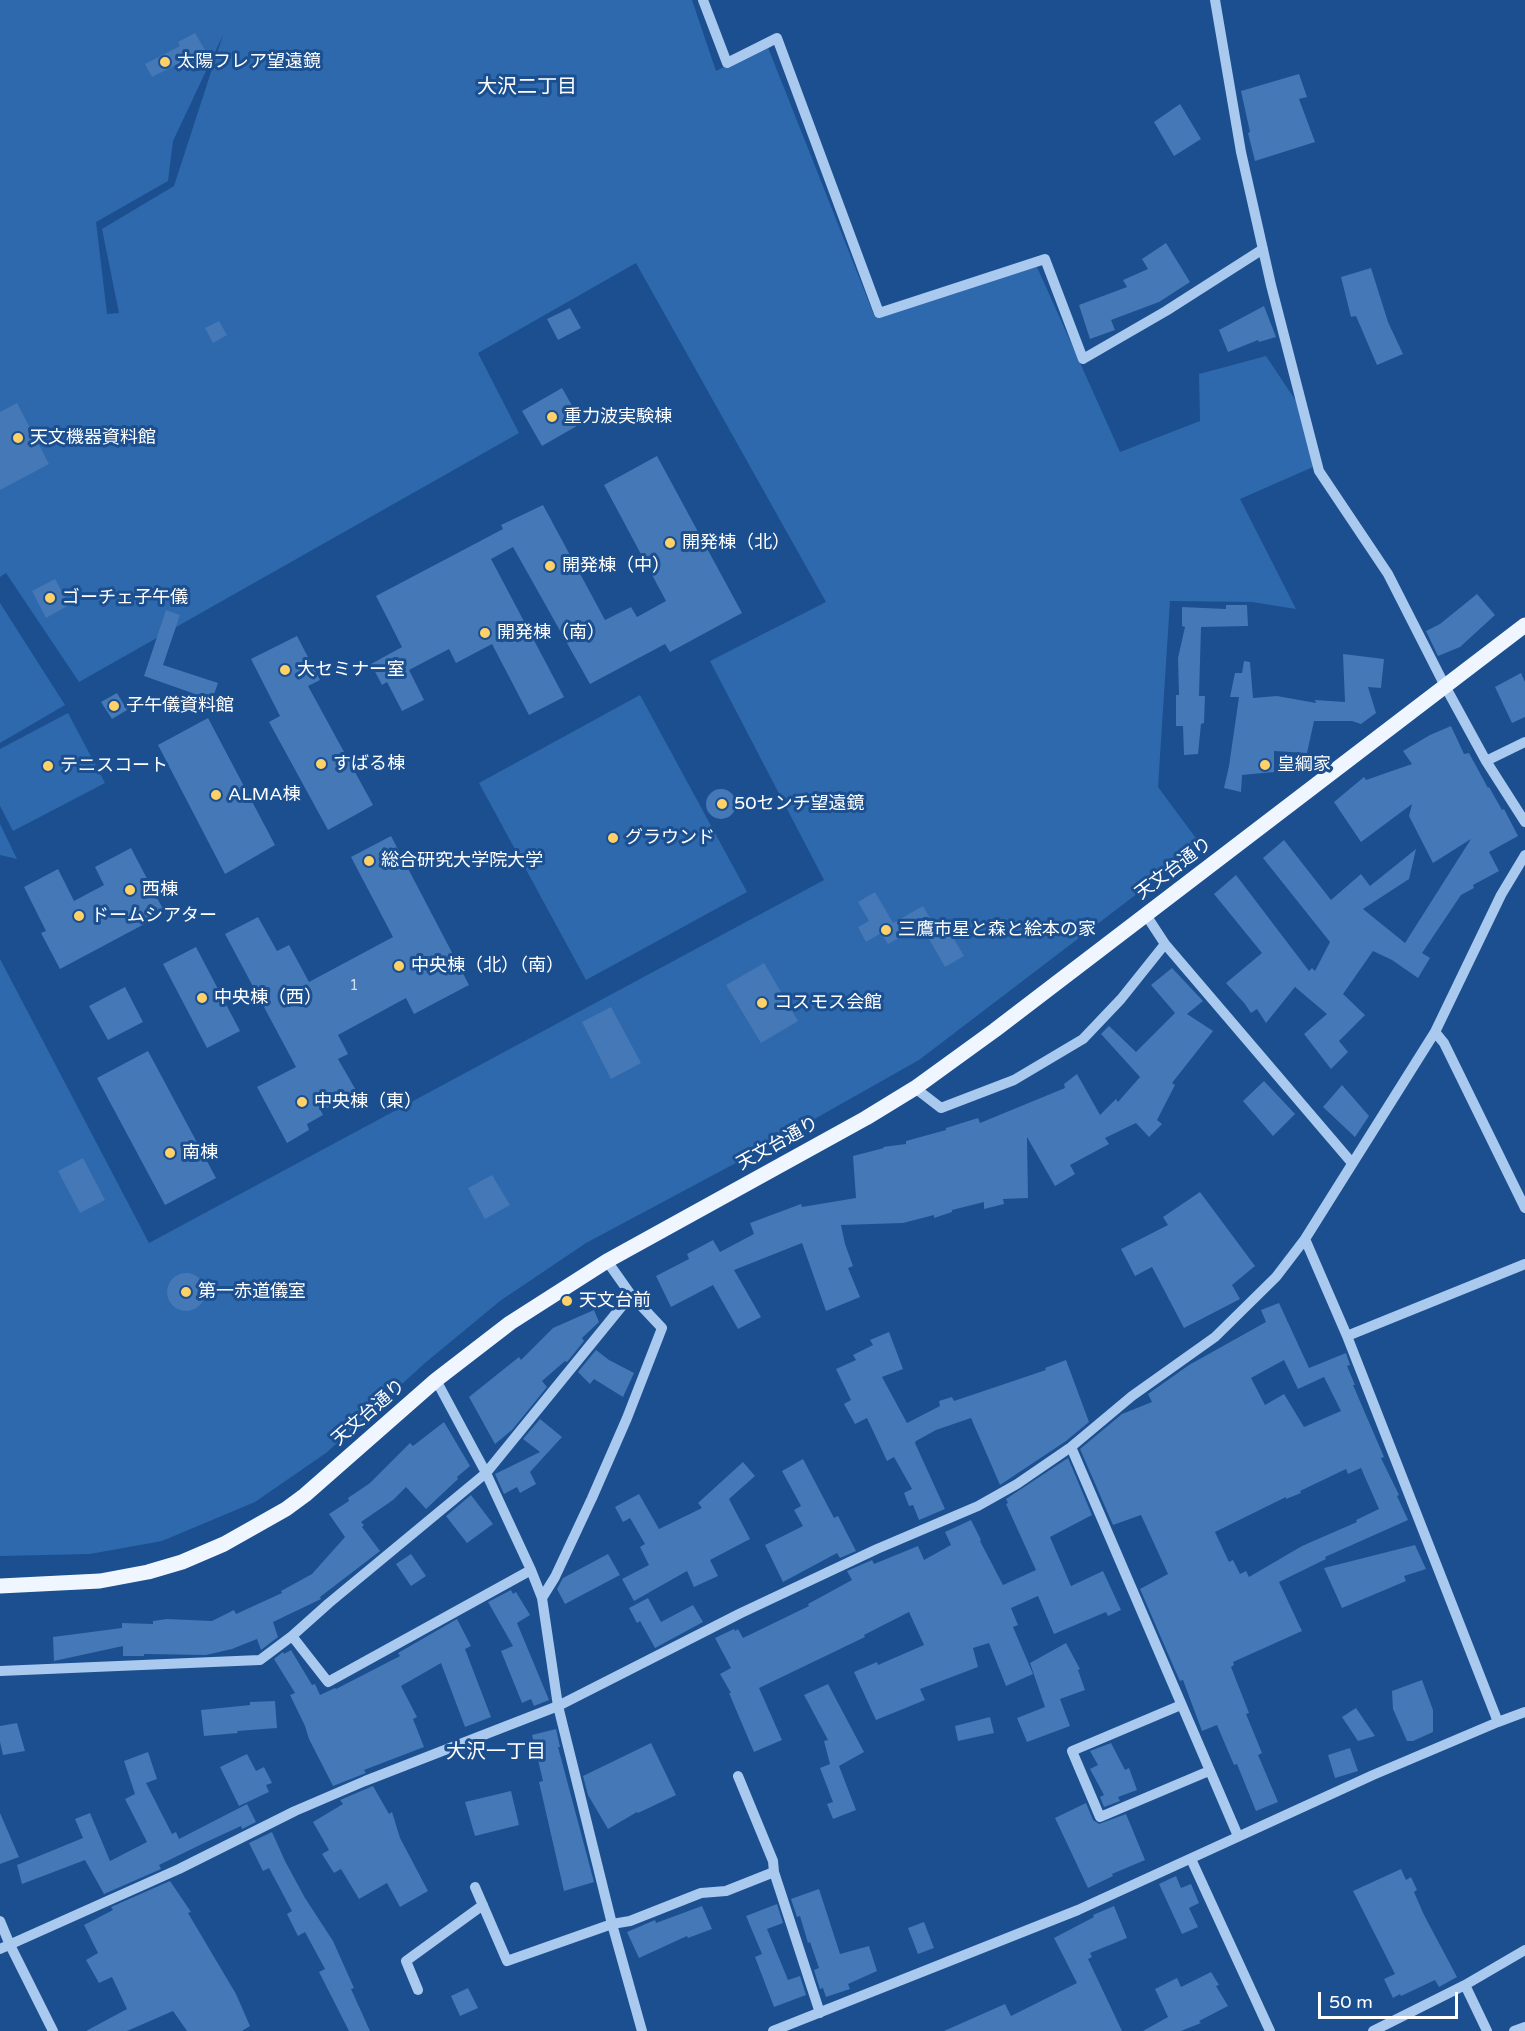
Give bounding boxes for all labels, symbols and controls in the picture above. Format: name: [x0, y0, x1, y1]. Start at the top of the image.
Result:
place label: 太陽フレア望遠鏡: [177, 51, 321, 73]
marker: 太陽フレア望遠鏡: [158, 55, 172, 69]
district label: 大沢二丁目: [477, 76, 577, 100]
place label: 重力波実験棟: [564, 406, 672, 428]
marker: 重力波実験棟: [545, 410, 559, 424]
place label: 天文機器資料館: [30, 427, 156, 449]
marker: 天文機器資料館: [11, 431, 25, 445]
place label: 開発棟（北）: [682, 532, 790, 554]
marker: 開発棟（北）: [663, 536, 677, 550]
place label: 開発棟（中）: [562, 555, 670, 577]
marker: 開発棟（中）: [543, 559, 557, 573]
place label: ゴーチェ子午儀: [62, 587, 188, 609]
marker: ゴーチェ子午儀: [43, 591, 57, 605]
place label: 開発棟（南）: [497, 622, 605, 644]
marker: 開発棟（南）: [478, 626, 492, 640]
place label: 大セミナー室: [297, 659, 405, 681]
marker: 大セミナー室: [278, 663, 292, 677]
place label: 子午儀資料館: [126, 695, 234, 717]
marker: 子午儀資料館: [107, 699, 121, 713]
place label: すばる棟: [333, 753, 405, 775]
place label: 皇綱家: [1277, 754, 1331, 776]
place label: テニスコート: [60, 755, 168, 777]
marker: すばる棟: [314, 757, 328, 771]
marker: 皇綱家: [1258, 758, 1272, 772]
marker: テニスコート: [41, 759, 55, 773]
place label: ALMA棟: [228, 784, 301, 806]
marker: ALMA棟: [209, 788, 223, 802]
place label: 50センチ望遠鏡: [734, 793, 865, 815]
marker: 50センチ望遠鏡: [715, 797, 729, 811]
place label: グラウンド: [625, 827, 715, 849]
marker: グラウンド: [606, 831, 620, 845]
street label: 天文台通り: [1132, 833, 1216, 905]
place label: 総合研究大学院大学: [381, 850, 543, 872]
marker: 総合研究大学院大学: [362, 854, 376, 868]
place label: 西棟: [142, 879, 178, 901]
marker: 西棟: [123, 883, 137, 897]
place label: ドームシアター: [91, 905, 217, 927]
marker: ドームシアター: [72, 909, 86, 923]
place label: 三鷹市星と森と絵本の家: [898, 919, 1096, 941]
marker: 三鷹市星と森と絵本の家: [879, 923, 893, 937]
place label: 中央棟（北）（南）: [411, 955, 564, 977]
marker: 中央棟（北）（南）: [392, 959, 406, 973]
house number: 1: [349, 977, 359, 995]
place label: 中央棟（西）: [214, 987, 322, 1009]
marker: 中央棟（西）: [195, 991, 209, 1005]
place label: コスモス会館: [774, 992, 882, 1014]
marker: コスモス会館: [755, 996, 769, 1010]
place label: 中央棟（東）: [314, 1091, 422, 1113]
marker: 中央棟（東）: [295, 1095, 309, 1109]
street label: 天文台通り: [733, 1113, 823, 1175]
place label: 南棟: [182, 1142, 218, 1164]
marker: 南棟: [163, 1146, 177, 1160]
place label: 第一赤道儀室: [198, 1281, 306, 1303]
marker: 第一赤道儀室: [179, 1285, 193, 1299]
place label: 天文台前: [579, 1290, 651, 1312]
marker: 天文台前: [560, 1294, 574, 1308]
street label: 天文台通り: [328, 1375, 410, 1451]
district label: 大沢一丁目: [446, 1741, 546, 1765]
scale bar: [1321, 1980, 1460, 2018]
text: 50 m: [1329, 1991, 1373, 2013]

